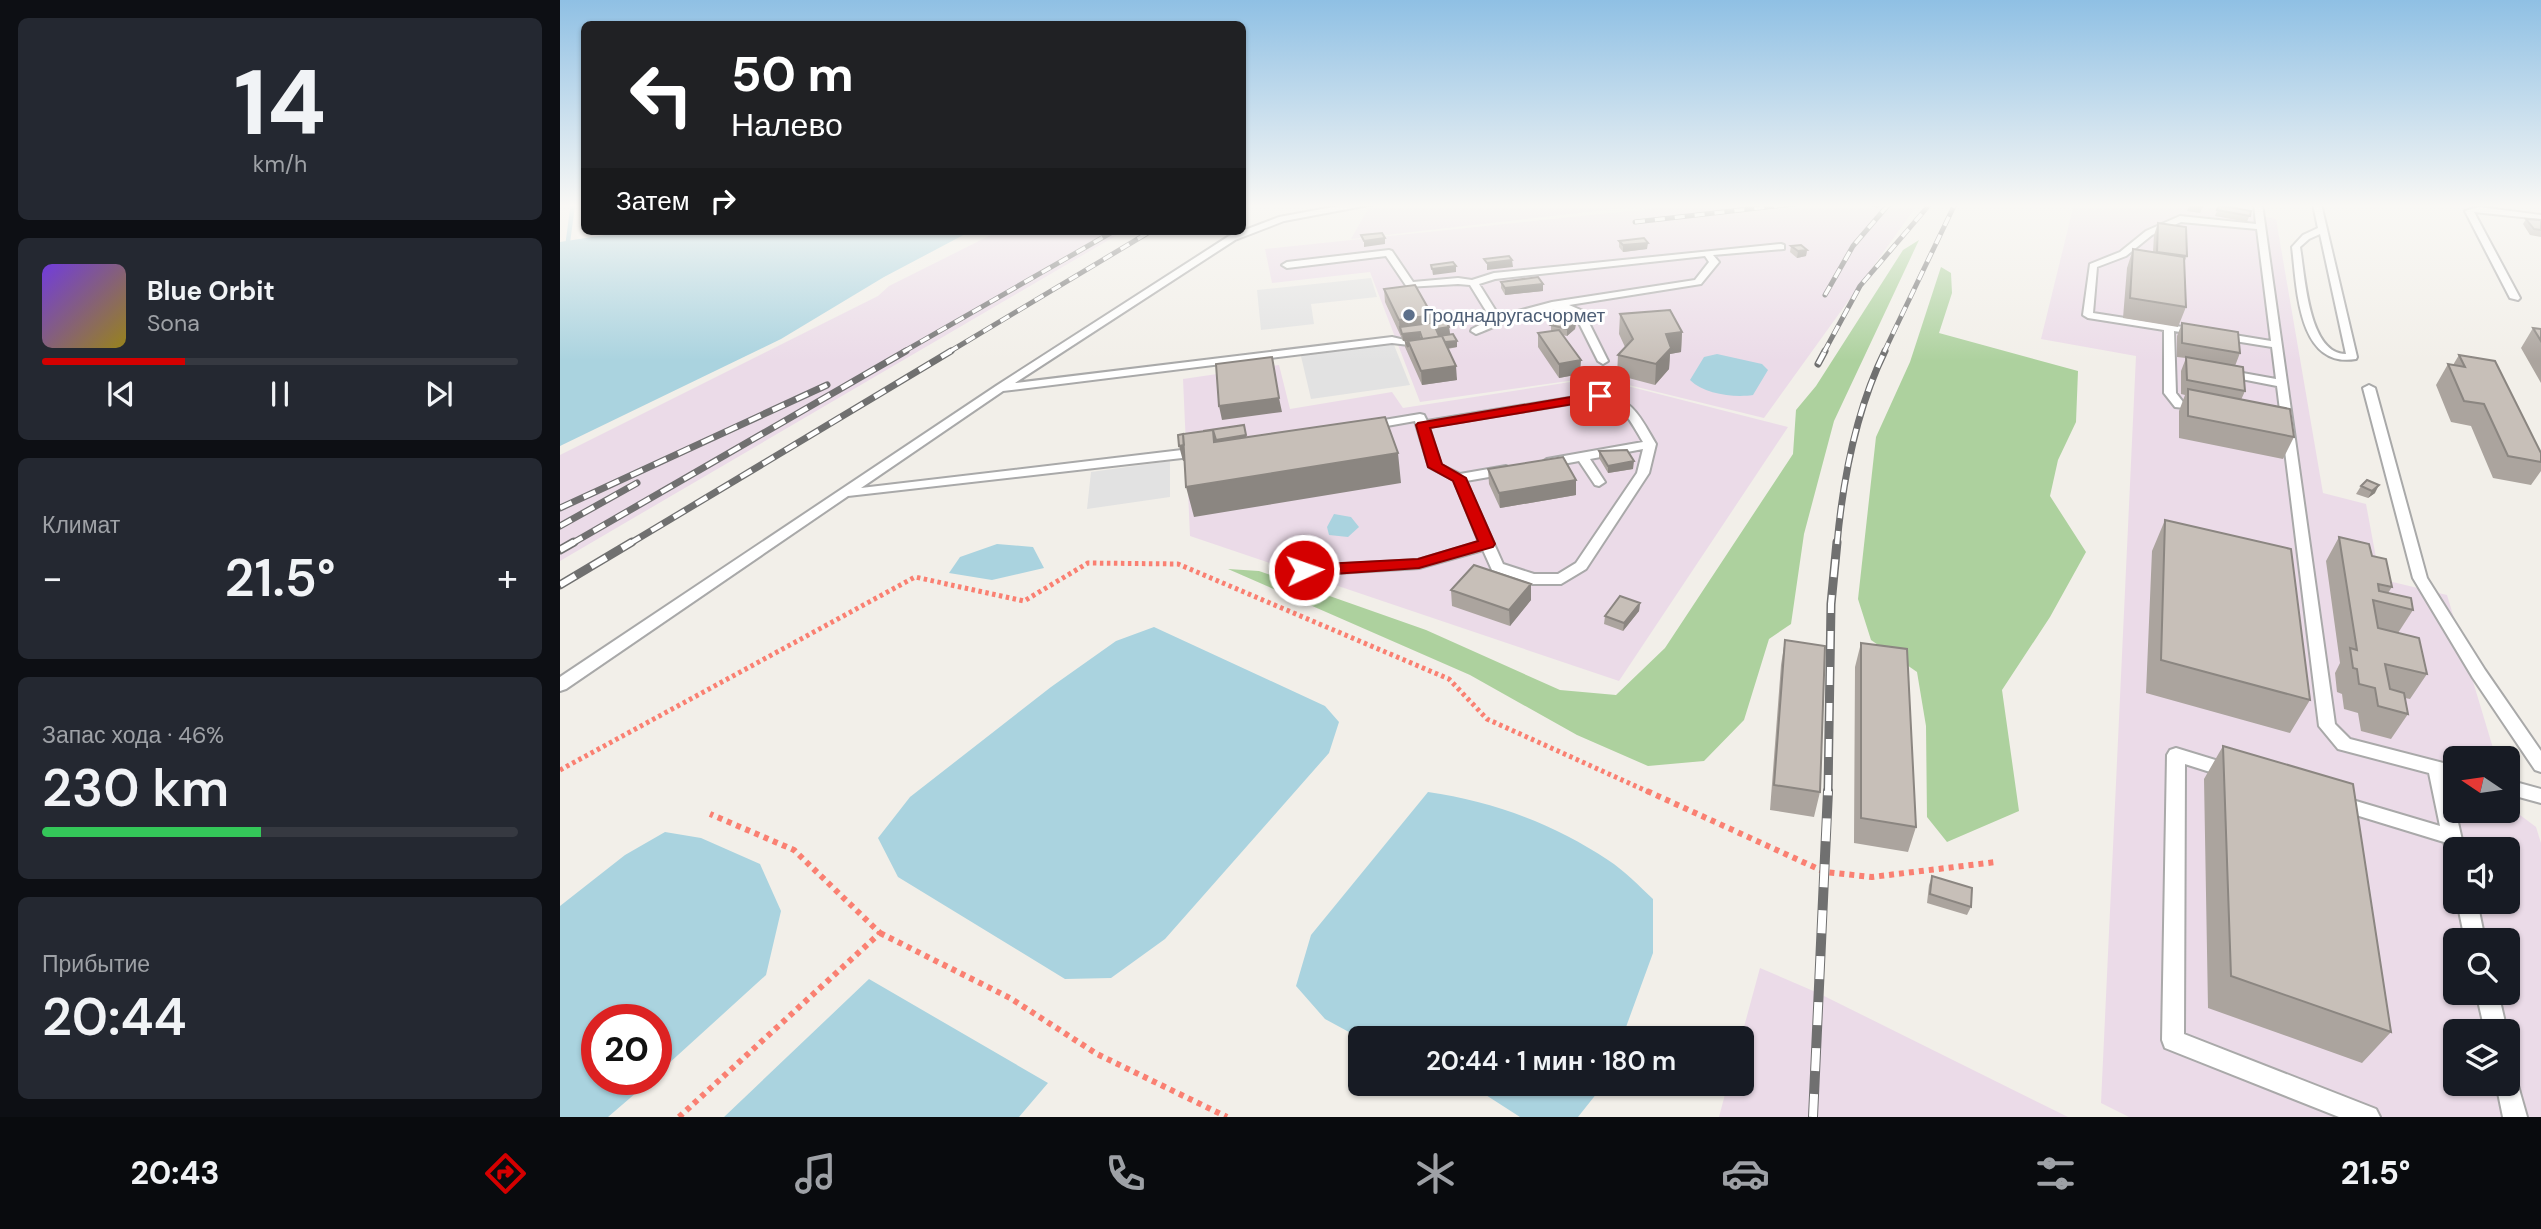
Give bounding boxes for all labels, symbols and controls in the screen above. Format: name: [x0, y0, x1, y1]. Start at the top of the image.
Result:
text: 50 m: [731, 42, 854, 106]
text: 14: [234, 44, 326, 162]
icon: left: [616, 49, 707, 140]
text: Налево: [731, 104, 843, 146]
text: km/h: [253, 149, 307, 179]
icon: right: [704, 182, 742, 220]
text: Затем: [616, 184, 690, 218]
text: Blue Orbit: [147, 274, 275, 308]
place label: Гроднадругасчормет: [1423, 303, 1605, 328]
marker: Гроднадругасчормет: [1401, 307, 1417, 323]
text: Sona: [147, 308, 200, 338]
pin: [1570, 366, 1630, 426]
icon: previous: [102, 375, 140, 413]
icon: pause: [261, 375, 299, 413]
icon: next: [420, 375, 458, 413]
icon: arrive: [1581, 377, 1619, 415]
text: Климат: [42, 510, 120, 540]
position arrow: [1267, 533, 1341, 607]
text: 21.5°: [224, 544, 336, 612]
text: −: [42, 553, 63, 603]
text: +: [497, 553, 518, 603]
text: Запас хода · 46%: [42, 720, 224, 750]
north arrow: [2443, 746, 2520, 822]
map controls: [2443, 746, 2520, 1096]
text: 230 km: [42, 754, 229, 822]
button: sound: [2443, 837, 2520, 914]
button: search: [2443, 928, 2520, 1005]
text: Прибытие: [42, 949, 150, 979]
text: 20:44: [42, 983, 187, 1051]
speed limit sign: 20: [581, 1004, 672, 1095]
button: layers: [2443, 1019, 2520, 1096]
text: 20:44 · 1 мин · 180 m: [1426, 1044, 1676, 1078]
icon: directions: [481, 1149, 530, 1198]
icon: music: [791, 1149, 840, 1198]
icon: phone: [1101, 1149, 1150, 1198]
icon: climate: [1411, 1149, 1460, 1198]
icon: car: [1721, 1149, 1770, 1198]
icon: filters: [2031, 1149, 2080, 1198]
text: 20:43: [131, 1152, 220, 1194]
text: 21.5°: [2341, 1152, 2410, 1194]

